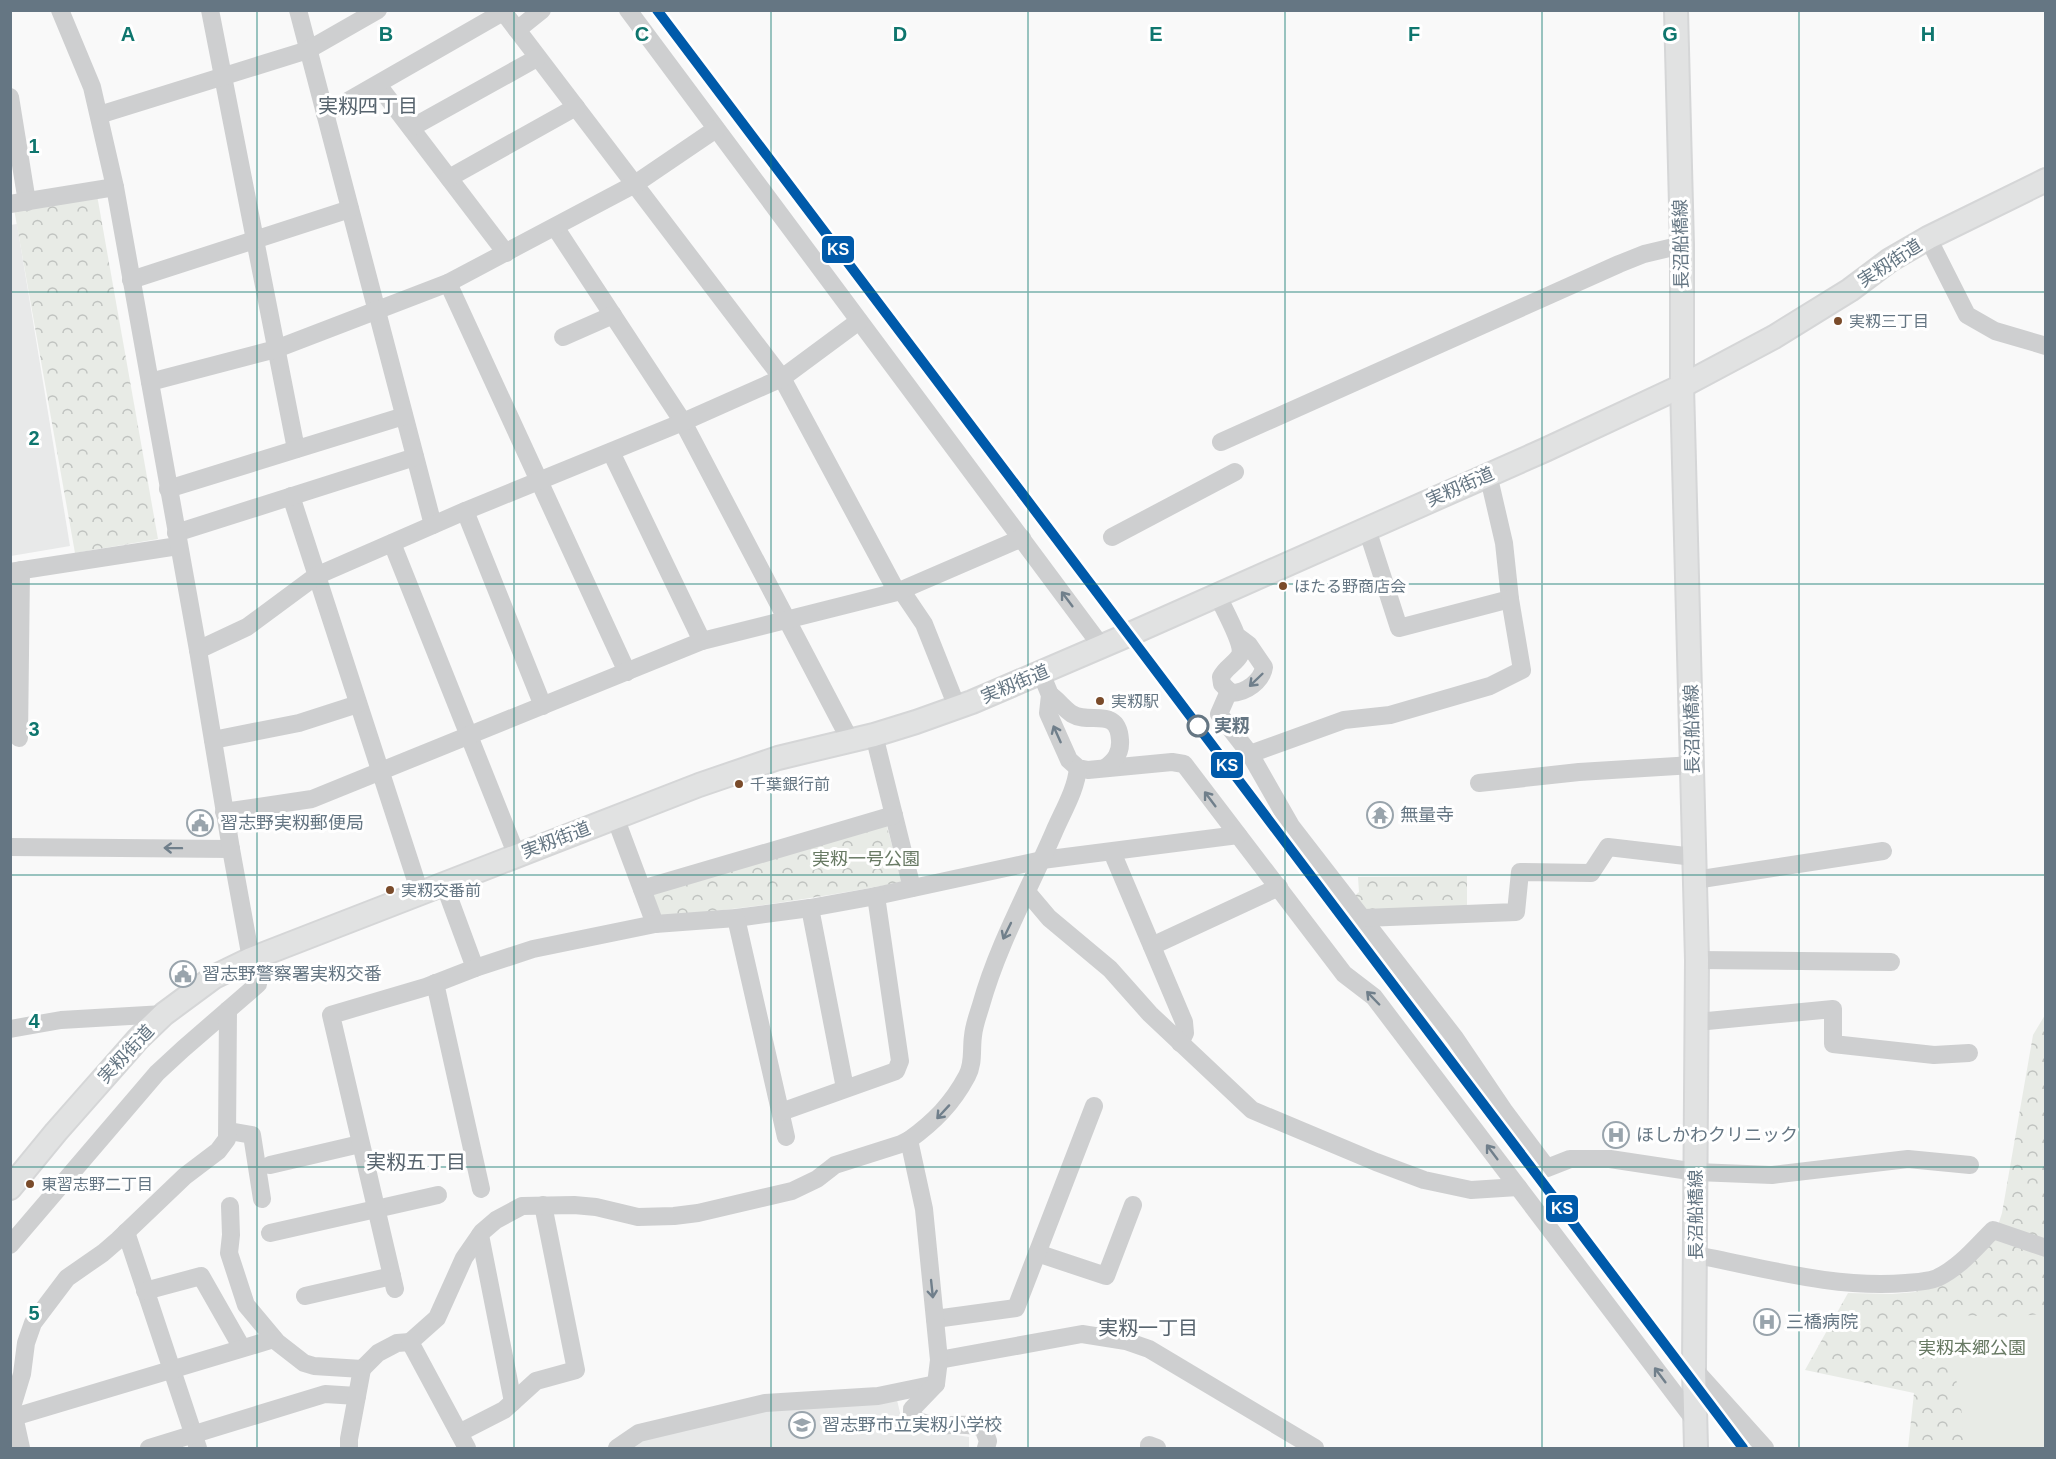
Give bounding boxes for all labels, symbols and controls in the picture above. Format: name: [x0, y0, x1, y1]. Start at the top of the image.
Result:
text: A: [121, 23, 135, 45]
text: B: [379, 23, 393, 45]
text: C: [635, 23, 649, 45]
text: D: [893, 23, 907, 45]
text: E: [1149, 23, 1163, 45]
text: F: [1408, 23, 1420, 45]
text: G: [1662, 23, 1678, 45]
text: H: [1921, 23, 1935, 45]
district label: 実籾四丁目: [318, 95, 418, 117]
text: 1: [28, 135, 40, 157]
street label: 長沼船橋線: [1670, 199, 1692, 289]
line badge: KS: [821, 235, 855, 264]
street label: 実籾街道: [1854, 235, 1926, 291]
text: KS: [827, 241, 849, 258]
place label: 実籾三丁目: [1849, 313, 1929, 330]
marker: 実籾三丁目: [1832, 315, 1844, 327]
text: 2: [28, 427, 40, 449]
street label: 実籾街道: [1423, 463, 1497, 511]
place label: ほたる野商店会: [1294, 578, 1406, 595]
marker: ほたる野商店会: [1277, 580, 1289, 592]
one-way arrow: [1061, 592, 1074, 608]
street label: 実籾街道: [978, 661, 1052, 707]
one-way arrow: [1248, 673, 1263, 687]
street label: 長沼船橋線: [1681, 684, 1703, 774]
place label: 実籾駅: [1111, 693, 1159, 710]
marker: 実籾駅: [1094, 695, 1106, 707]
marker: 実籾: [1187, 715, 1209, 737]
place label: 実籾: [1214, 716, 1250, 736]
text: 3: [28, 718, 40, 740]
one-way arrow: [1051, 725, 1063, 743]
line badge: KS: [1210, 751, 1244, 779]
text: KS: [1216, 757, 1238, 774]
place label: 千葉銀行前: [750, 776, 830, 793]
marker: 千葉銀行前: [733, 778, 745, 790]
one-way arrow: [1204, 791, 1217, 807]
temple icon: 無量寺: [1365, 800, 1395, 830]
place label: 無量寺: [1400, 805, 1454, 825]
public building icon: 習志野実籾郵便局: [185, 808, 215, 838]
place label: 習志野実籾郵便局: [220, 813, 364, 833]
street label: 実籾街道: [519, 818, 593, 862]
one-way arrow: [163, 843, 183, 854]
park label: 実籾一号公園: [812, 849, 920, 869]
place label: 実籾交番前: [401, 882, 481, 899]
marker: 実籾交番前: [384, 884, 396, 896]
one-way arrow: [1001, 922, 1013, 940]
public building icon: 習志野警察署実籾交番: [168, 959, 198, 989]
place label: 習志野警察署実籾交番: [202, 964, 382, 984]
one-way arrow: [1365, 991, 1380, 1006]
text: 4: [28, 1010, 40, 1032]
street label: 実籾街道: [94, 1021, 158, 1087]
one-way arrow: [936, 1104, 950, 1119]
hospital icon: ほしかわクリニック: [1601, 1120, 1631, 1150]
place label: ほしかわクリニック: [1636, 1125, 1798, 1145]
one-way arrow: [1486, 1145, 1498, 1161]
district label: 実籾五丁目: [366, 1151, 466, 1173]
street label: 長沼船橋線: [1686, 1170, 1706, 1260]
place label: 東習志野二丁目: [41, 1176, 153, 1193]
marker: 東習志野二丁目: [24, 1178, 36, 1190]
line badge: KS: [1545, 1194, 1579, 1223]
text: KS: [1551, 1200, 1573, 1217]
one-way arrow: [927, 1278, 938, 1298]
text: 5: [28, 1302, 40, 1324]
hospital icon: 三橋病院: [1752, 1307, 1782, 1337]
place label: 三橋病院: [1786, 1312, 1858, 1332]
district label: 実籾一丁目: [1098, 1317, 1198, 1339]
park label: 実籾本郷公園: [1918, 1338, 2026, 1358]
one-way arrow: [1654, 1367, 1667, 1383]
school or university icon: 習志野市立実籾小学校: [787, 1410, 817, 1440]
place label: 習志野市立実籾小学校: [822, 1415, 1002, 1435]

